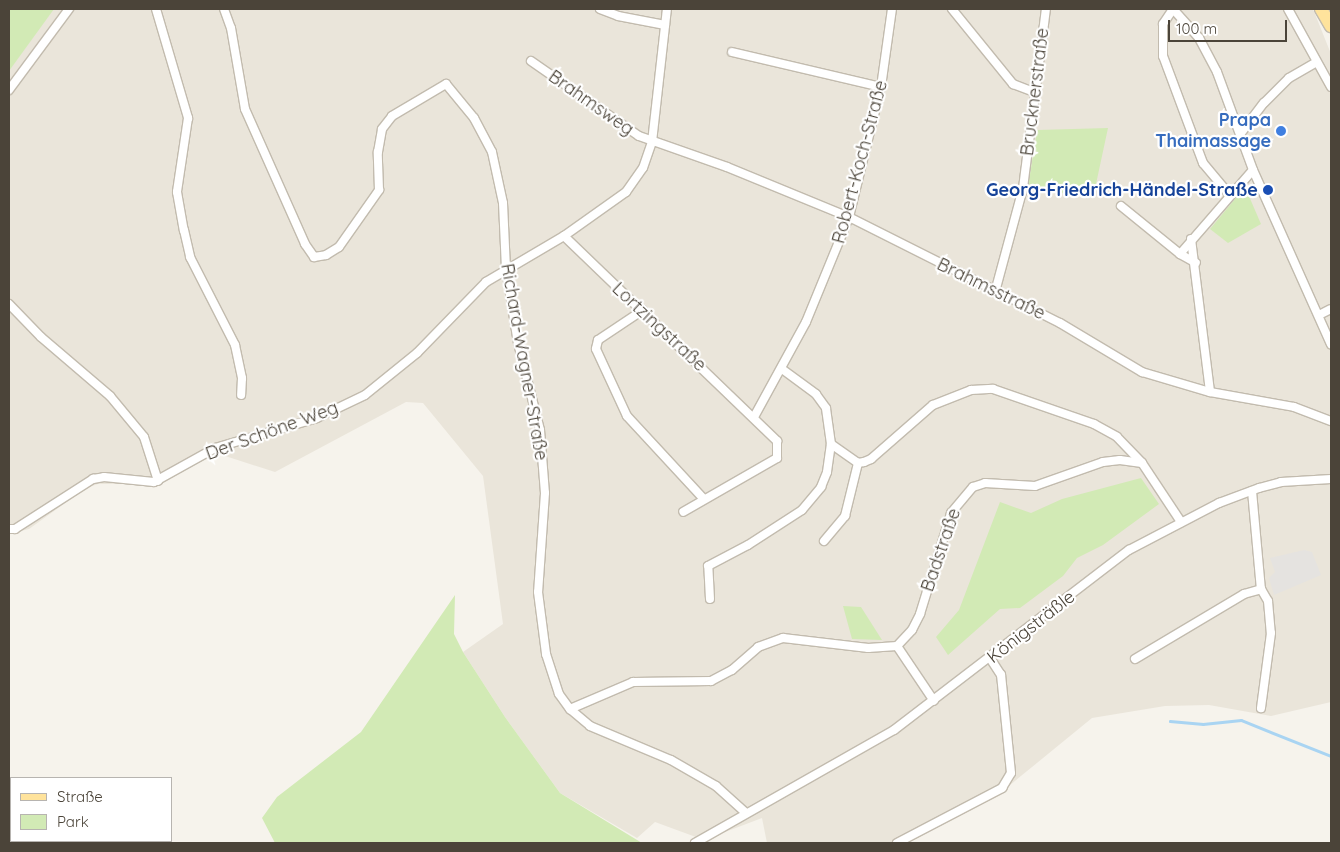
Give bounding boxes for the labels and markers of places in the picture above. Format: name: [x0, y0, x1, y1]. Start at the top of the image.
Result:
place label: Prapa Thaimassage: [1155, 110, 1271, 152]
marker: Prapa Thaimassage: [1275, 125, 1287, 137]
place label: Georg-Friedrich-Händel-Straße: [986, 179, 1258, 201]
marker: Georg-Friedrich-Händel-Straße: [1262, 184, 1274, 196]

